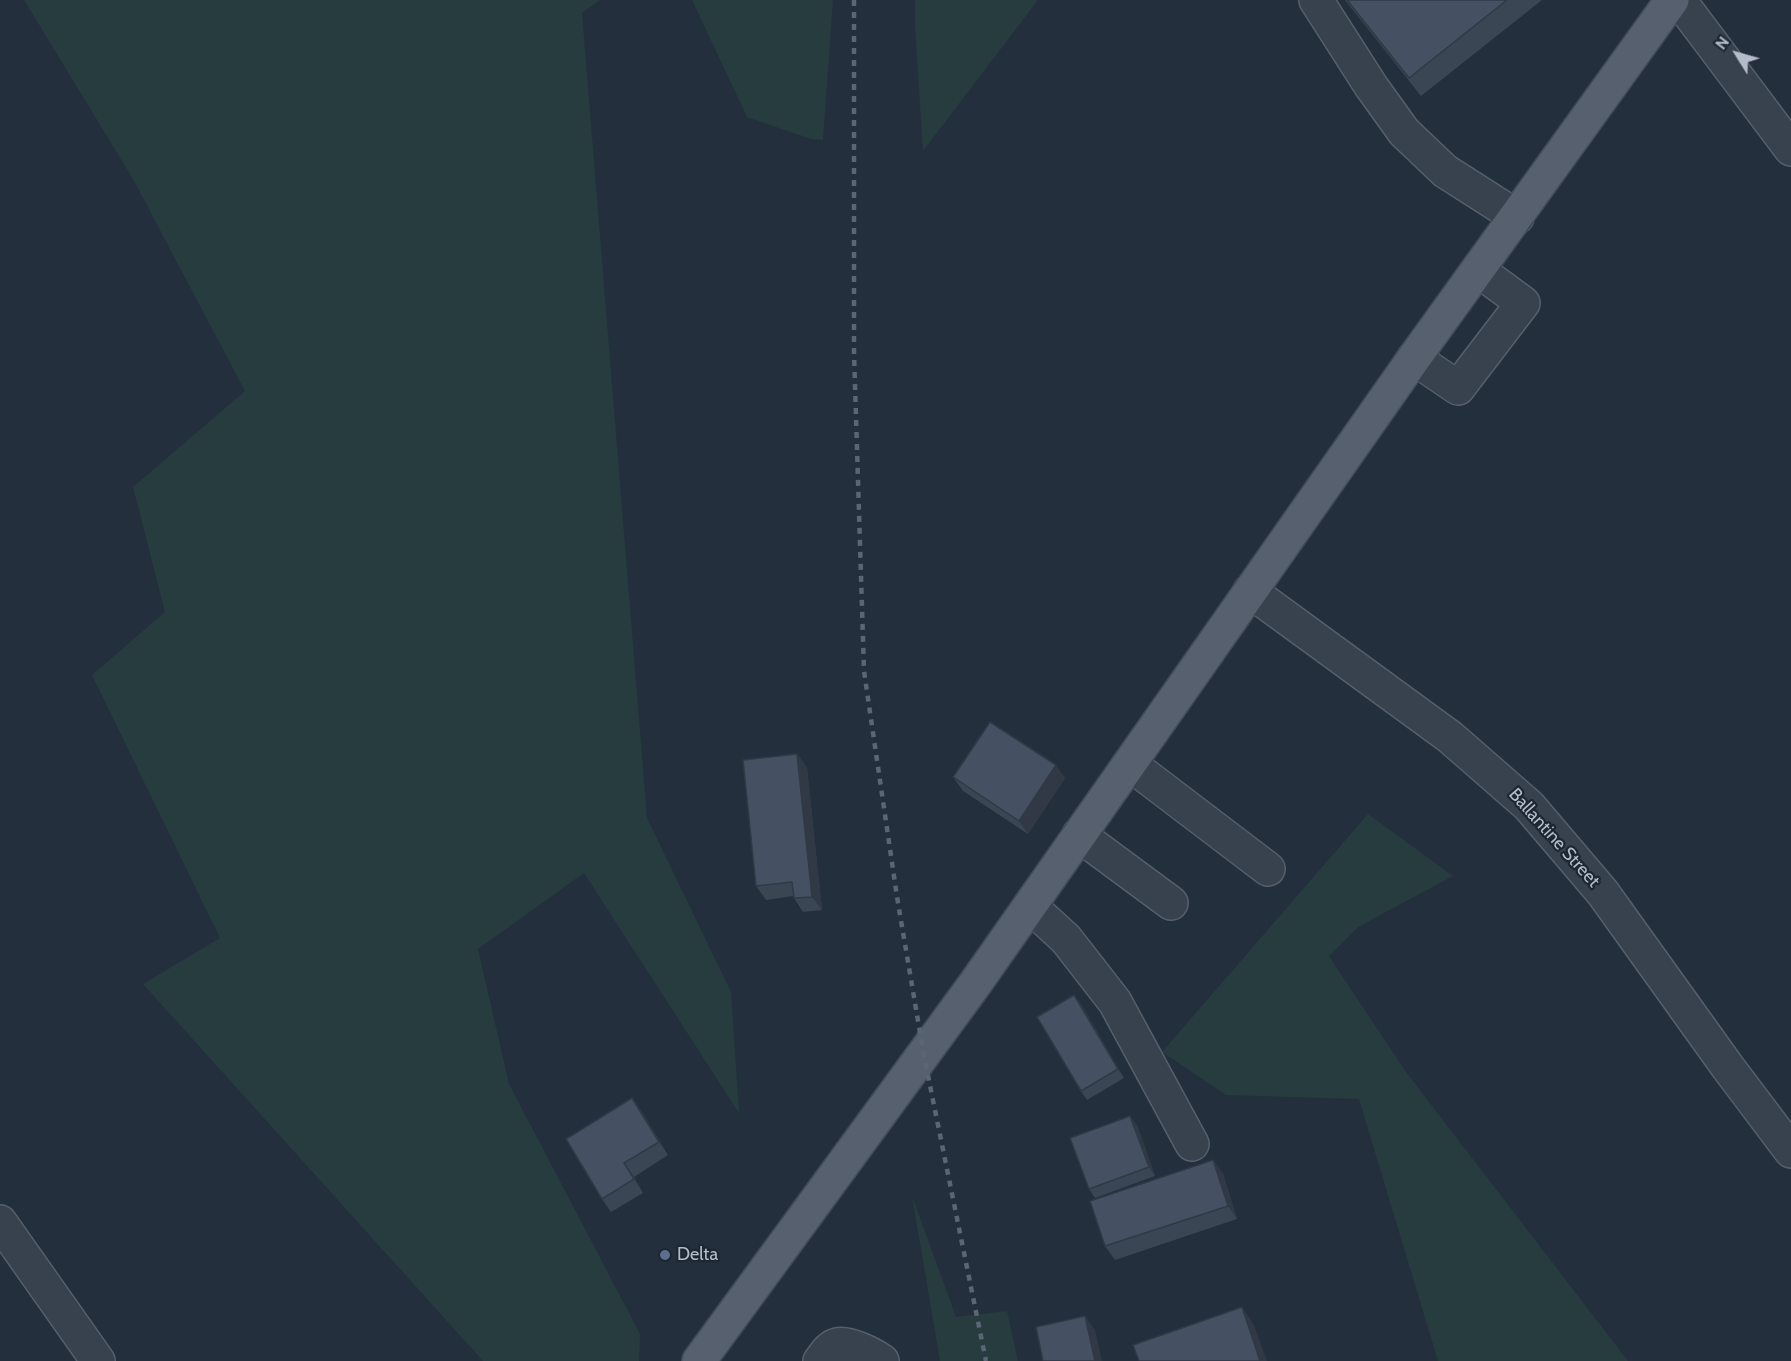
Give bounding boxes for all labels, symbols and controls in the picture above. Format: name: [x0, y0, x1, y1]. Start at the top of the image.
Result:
north arrow: [1707, 24, 1767, 84]
text: N: [1711, 33, 1733, 53]
street label: Ballantine Street: [1504, 784, 1604, 892]
place label: Delta: [677, 1244, 718, 1266]
marker: Delta: [658, 1248, 672, 1262]

